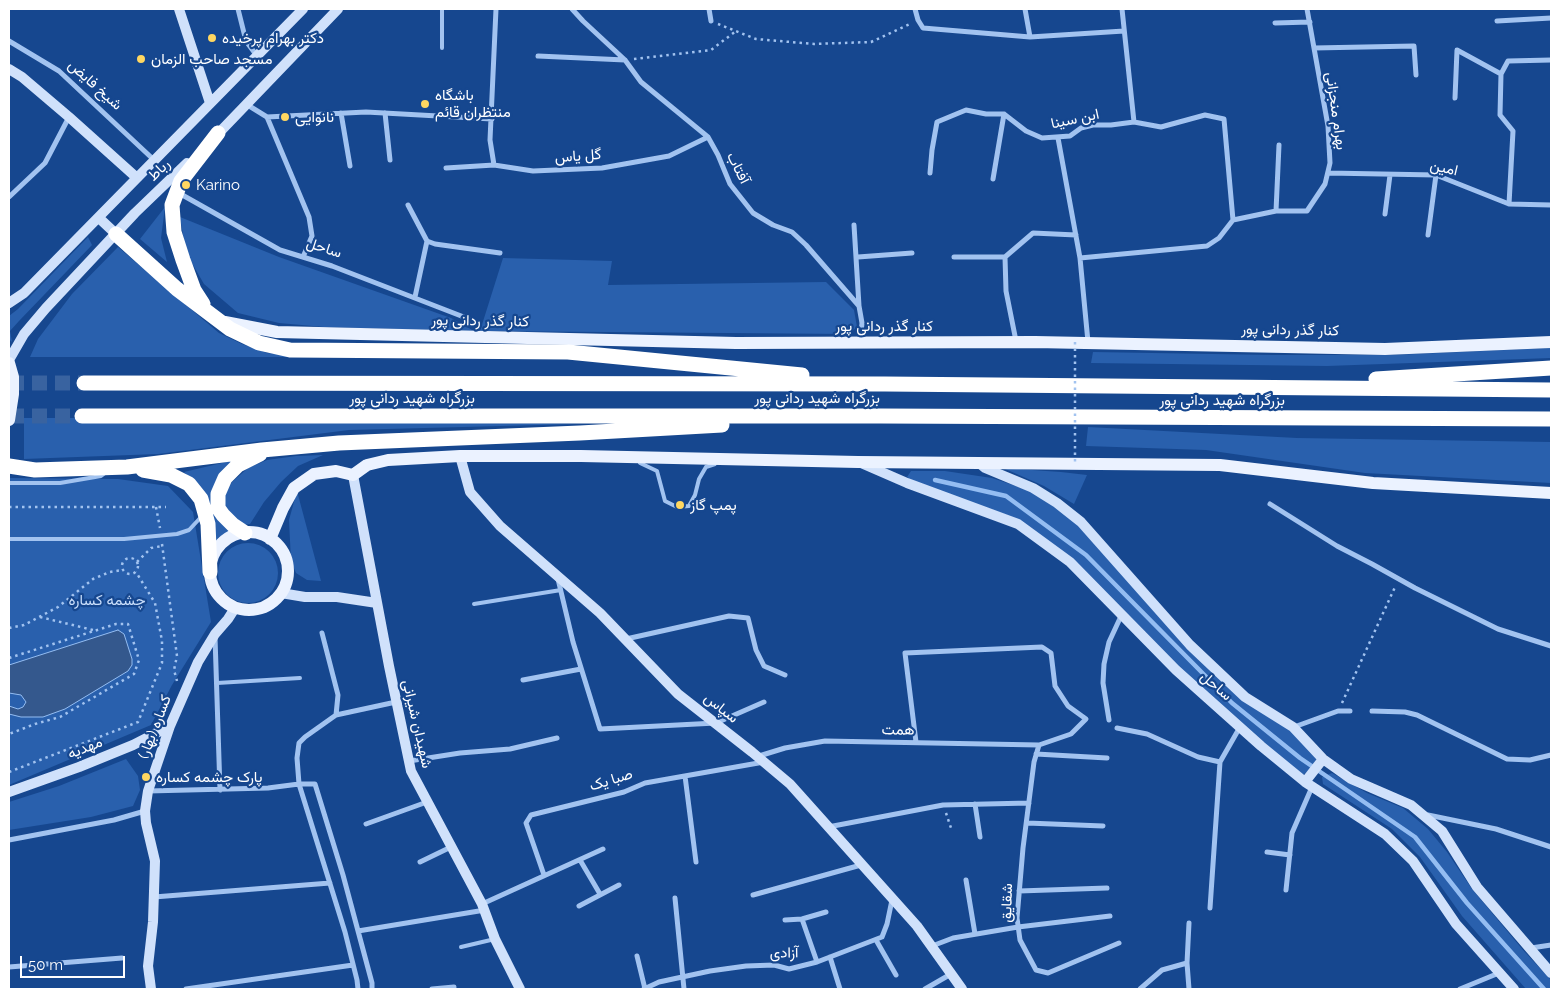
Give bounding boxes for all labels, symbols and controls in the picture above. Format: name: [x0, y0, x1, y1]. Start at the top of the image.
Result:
place label: دکتر بهرام پرخیده: [222, 29, 324, 47]
marker: دکتر بهرام پرخیده: [206, 32, 218, 44]
place label: مسجد صاحب الزمان: [151, 50, 272, 68]
marker: مسجد صاحب الزمان: [135, 53, 147, 65]
street label: شیخ فایض: [64, 56, 126, 114]
street label: بهرام منجزانی: [1322, 71, 1350, 151]
place label: باشگاه منتظران قائم: [435, 86, 511, 121]
marker: باشگاه منتظران قائم: [419, 98, 431, 110]
street label: ابن سینا: [1049, 105, 1101, 133]
place label: نانوایی: [295, 108, 334, 126]
marker: نانوایی: [279, 111, 291, 123]
street label: گل یاس: [554, 145, 602, 167]
street label: آفتاب: [722, 149, 754, 187]
street label: رباط: [144, 155, 174, 185]
street label: امین: [1428, 156, 1460, 180]
place label: Karino: [196, 176, 240, 194]
marker: Karino: [180, 179, 192, 191]
street label: ساحل: [304, 234, 344, 262]
street label: کنار گذر ردانی پور: [431, 311, 529, 331]
street label: کنار گذر ردانی پور: [835, 317, 933, 335]
street label: کنار گذر ردانی پور: [1241, 320, 1339, 340]
street label: بزرگراه شهید ردانی پور: [349, 389, 475, 407]
street label: بزرگراه شهید ردانی پور: [754, 389, 880, 407]
street label: بزرگراه شهید ردانی پور: [1159, 391, 1285, 409]
place label: پمپ گاز: [690, 496, 737, 514]
marker: پمپ گاز: [674, 499, 686, 511]
park label: چشمه کساره: [68, 591, 146, 609]
street label: ساحل: [1197, 667, 1235, 705]
street label: شهیدان شیرانی: [398, 678, 436, 770]
street label: سپاس: [700, 689, 742, 727]
street label: کساره (بهار): [135, 692, 175, 762]
street label: همت: [881, 721, 915, 739]
street label: مهدیه: [65, 733, 105, 763]
street label: صبا یک: [587, 765, 635, 795]
place label: پارک چشمه کساره: [156, 768, 262, 786]
marker: پارک چشمه کساره: [140, 771, 152, 783]
street label: شقایق: [997, 883, 1017, 923]
street label: آزادی: [769, 944, 799, 962]
scale bar: [22, 946, 128, 978]
text: 50 m: [28, 956, 63, 974]

